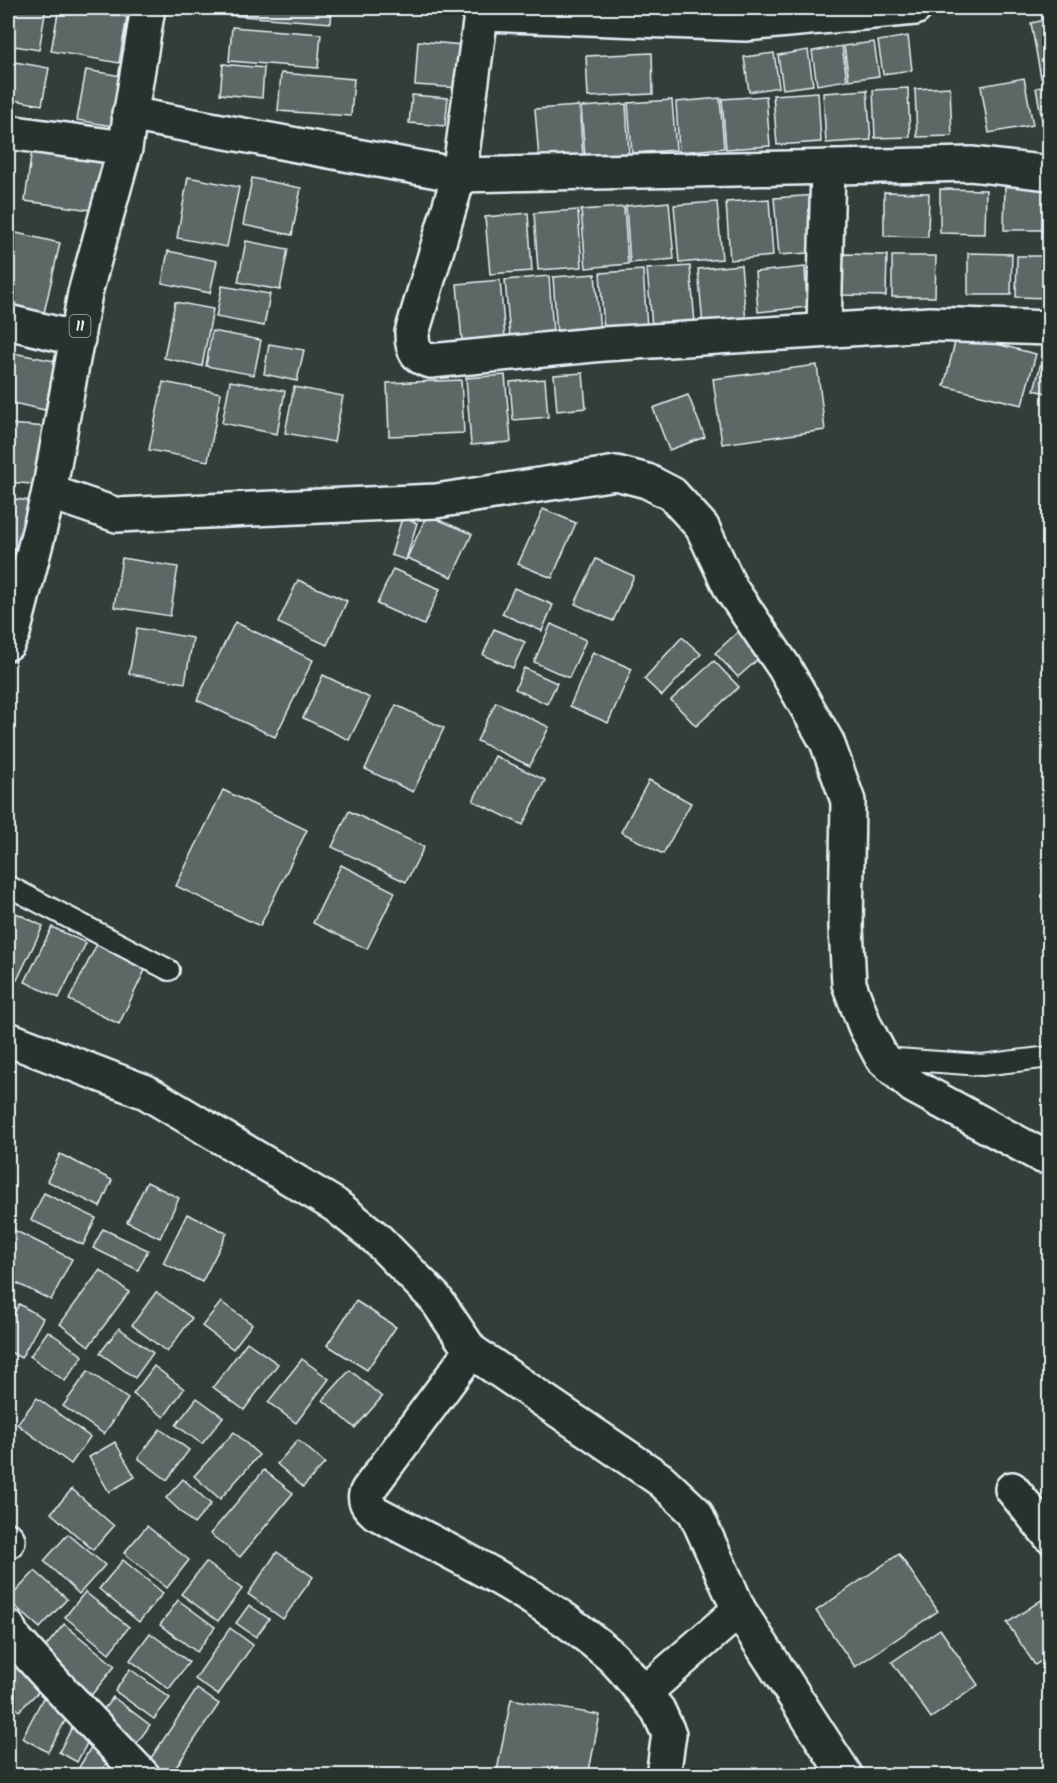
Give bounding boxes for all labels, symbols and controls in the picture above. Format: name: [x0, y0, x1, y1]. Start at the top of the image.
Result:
road number: 11: [70, 315, 90, 337]

